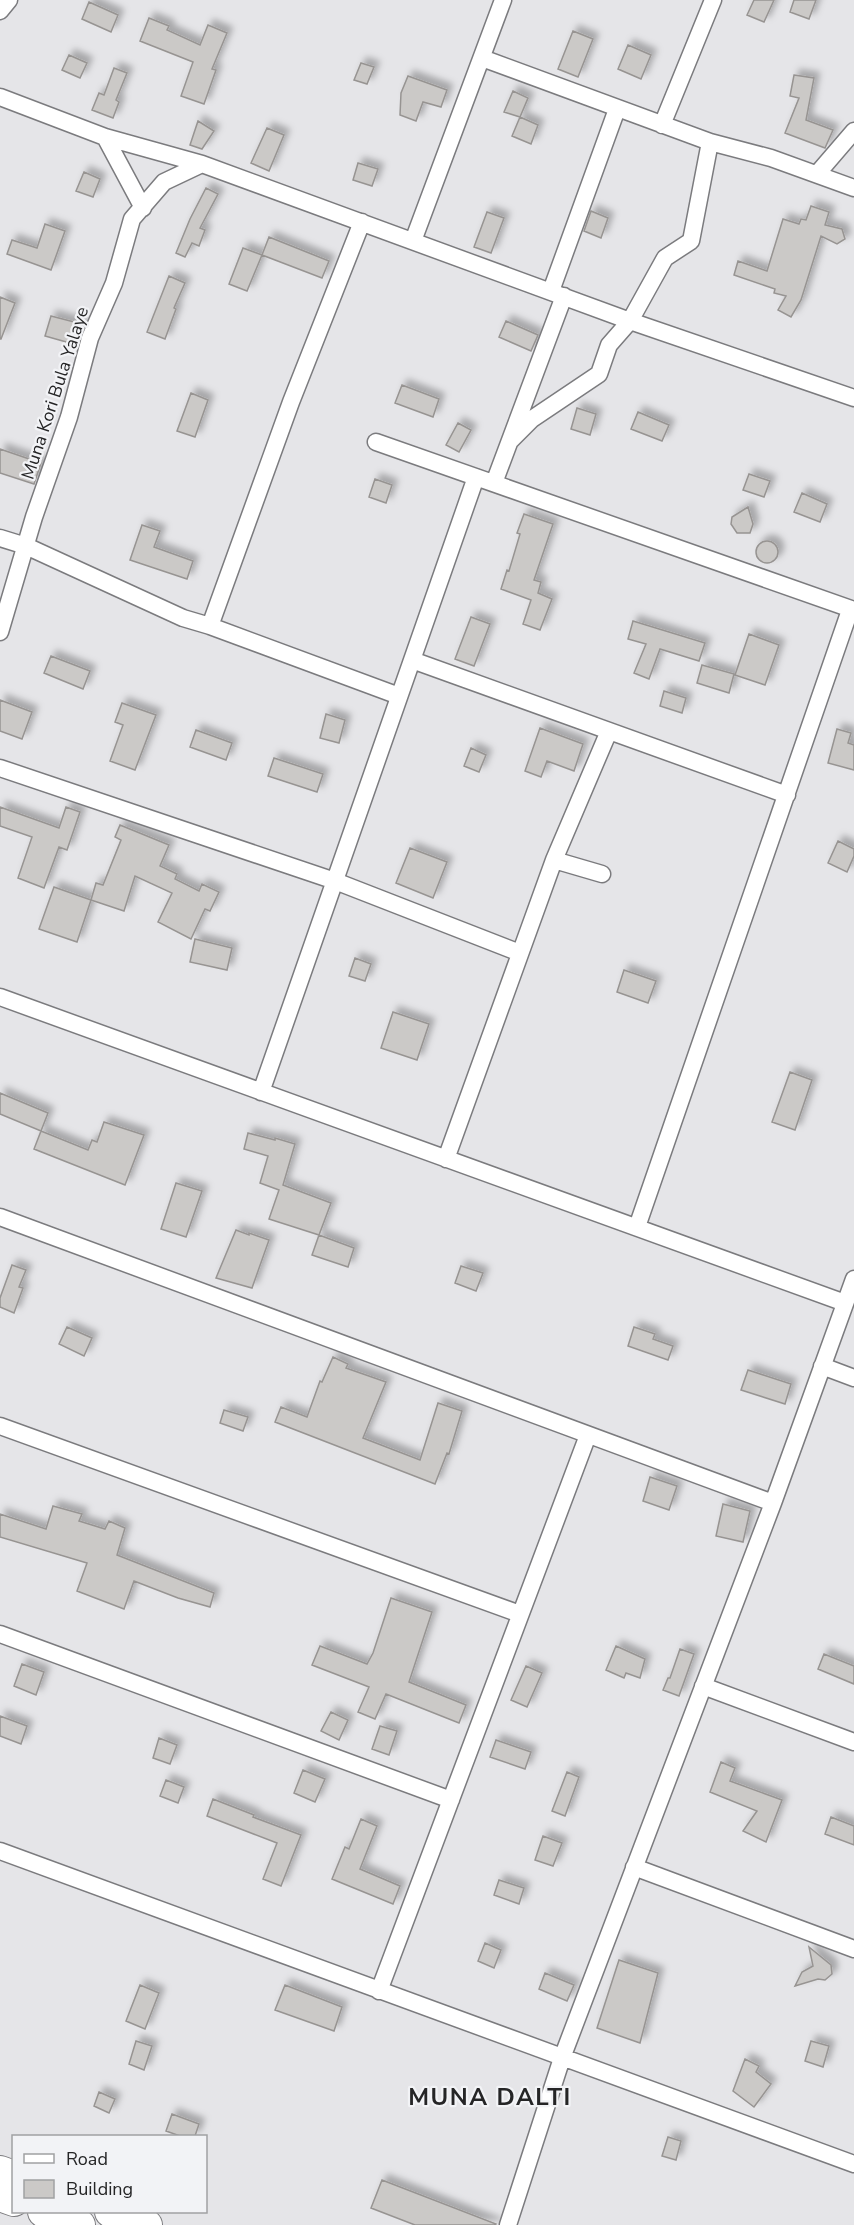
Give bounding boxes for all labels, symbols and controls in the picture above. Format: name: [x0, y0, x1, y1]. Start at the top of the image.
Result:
street label: Muna Kori Bula Yalaye: [16, 304, 94, 482]
district label: MUNA DALTI: [408, 2081, 572, 2113]
legend: [12, 2135, 207, 2213]
text: Road: [66, 2147, 108, 2171]
text: Building: [66, 2177, 133, 2201]

